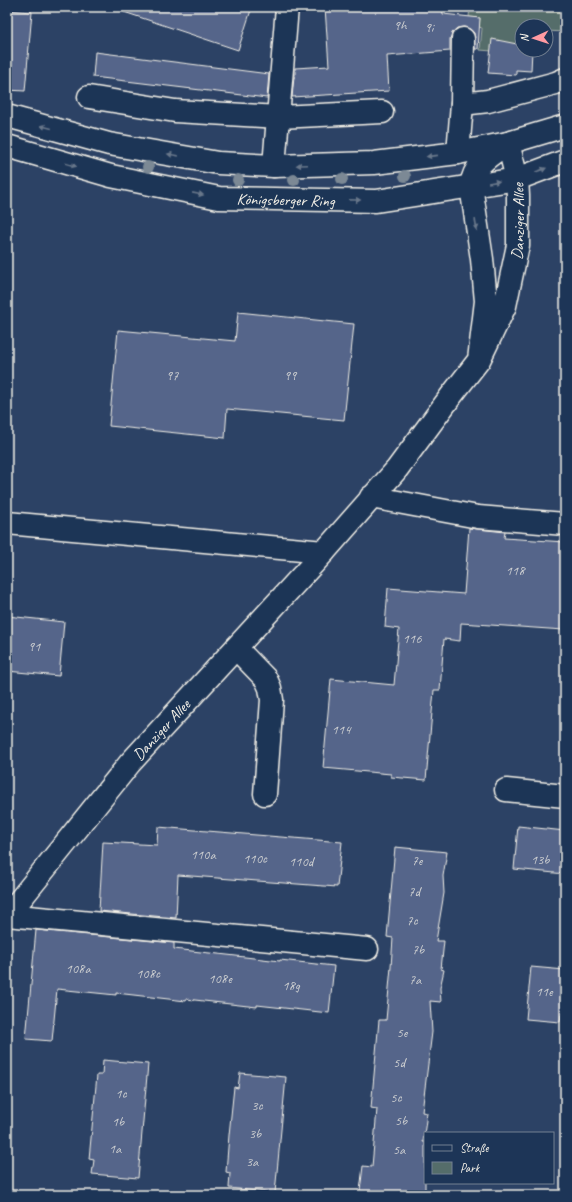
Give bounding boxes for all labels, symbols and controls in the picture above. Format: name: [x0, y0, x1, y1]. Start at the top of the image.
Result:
house number: 9h: [394, 17, 408, 34]
north arrow: [514, 18, 554, 58]
house number: 9i: [425, 19, 436, 36]
text: N: [517, 33, 531, 42]
one-way arrow: [40, 124, 52, 130]
one-way arrow: [167, 152, 179, 158]
one-way arrow: [426, 153, 438, 160]
one-way arrow: [65, 162, 77, 168]
one-way arrow: [295, 162, 308, 168]
one-way arrow: [535, 167, 547, 173]
one-way arrow: [488, 179, 500, 185]
street label: Danziger Allee: [506, 181, 529, 261]
street label: Königsberger Ring: [236, 189, 336, 211]
one-way arrow: [192, 191, 204, 197]
one-way arrow: [349, 197, 362, 203]
one-way arrow: [474, 218, 480, 231]
house number: 97: [166, 367, 179, 384]
house number: 99: [284, 367, 298, 384]
house number: 118: [506, 562, 526, 579]
house number: 116: [403, 630, 422, 647]
house number: 91: [28, 638, 41, 655]
street label: Danziger Allee: [129, 694, 196, 765]
house number: 114: [332, 721, 352, 738]
house number: 110a: [190, 846, 216, 863]
house number: 110c: [243, 850, 268, 867]
house number: 13b: [531, 851, 550, 868]
house number: 7e: [412, 852, 424, 869]
house number: 110d: [289, 853, 316, 870]
house number: 7d: [408, 883, 422, 900]
house number: 7c: [406, 912, 419, 929]
house number: 7b: [412, 941, 425, 958]
house number: 108a: [65, 960, 91, 977]
house number: 108c: [136, 965, 161, 982]
house number: 108e: [208, 970, 233, 987]
house number: 7a: [409, 971, 422, 988]
house number: 18g: [282, 977, 301, 994]
house number: 11e: [535, 983, 554, 1000]
house number: 5e: [397, 1024, 409, 1041]
house number: 5d: [393, 1054, 407, 1071]
house number: 1c: [115, 1085, 128, 1102]
house number: 5c: [390, 1089, 403, 1106]
house number: 3c: [251, 1097, 264, 1114]
house number: 5b: [395, 1112, 408, 1129]
house number: 1b: [112, 1113, 125, 1130]
house number: 3b: [249, 1125, 262, 1142]
legend: [424, 1132, 554, 1184]
house number: 1a: [109, 1140, 122, 1157]
text: Straße: [460, 1140, 489, 1156]
house number: 5a: [393, 1141, 406, 1158]
house number: 3a: [246, 1153, 259, 1170]
text: Park: [460, 1160, 481, 1176]

